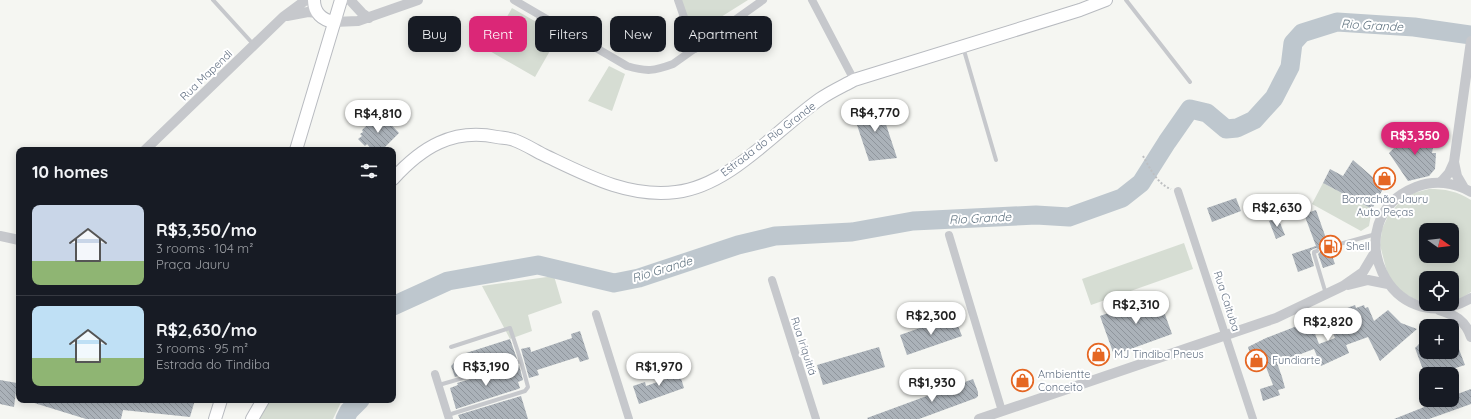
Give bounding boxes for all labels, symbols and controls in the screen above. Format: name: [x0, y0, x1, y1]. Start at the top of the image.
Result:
chip: Buy: [408, 16, 461, 52]
chip: Rent: [469, 16, 527, 52]
chip: Filters: [535, 16, 602, 52]
chip: New: [610, 16, 666, 52]
chip: Apartment: [674, 16, 772, 52]
water label: Rio Grande: [1341, 16, 1405, 34]
street label: Rua Mapendi: [177, 47, 235, 103]
street label: Estrada do Rio Grande: [718, 99, 818, 179]
pin: R$4,770: [838, 99, 912, 133]
pin: R$4,810: [341, 100, 415, 134]
text: R$4,770: [850, 104, 900, 120]
text: R$4,810: [354, 105, 402, 121]
pin: R$3,350: [1378, 122, 1452, 156]
text: R$3,350: [1390, 127, 1440, 143]
icon: filters: [358, 160, 380, 182]
text: 10 homes: [32, 161, 108, 182]
shop icon: Borrachão Jauru Auto Peças: [1372, 166, 1398, 192]
place label: Borrachão Jauru Auto Peças: [1342, 192, 1428, 219]
pin: R$2,630: [1240, 194, 1314, 228]
text: R$2,630: [1252, 199, 1302, 215]
water label: Rio Grande: [949, 209, 1013, 227]
text: R$3,350/mo: [156, 219, 257, 240]
icon: home: [64, 221, 112, 269]
north arrow: [1419, 223, 1459, 263]
map controls: [1419, 223, 1459, 407]
fuel station icon: Shell: [1317, 233, 1343, 259]
place label: Shell: [1346, 239, 1370, 253]
text: 3 rooms · 104 m²: [156, 240, 253, 256]
water label: Rio Grande: [630, 252, 695, 285]
text: Praça Jauru: [156, 256, 230, 272]
street label: Rua Caituba: [1211, 269, 1243, 333]
button: locate: [1419, 271, 1459, 311]
pin: R$2,310: [1099, 291, 1173, 325]
text: R$2,310: [1112, 296, 1160, 312]
pin: R$2,300: [894, 302, 968, 336]
text: R$2,300: [906, 307, 956, 323]
pin: R$2,820: [1291, 308, 1365, 342]
text: R$2,820: [1303, 313, 1353, 329]
street label: Rua Iriquitiá: [788, 315, 820, 377]
text: R$2,630/mo: [156, 319, 257, 340]
button: +: [1419, 319, 1459, 359]
icon: home: [64, 322, 112, 370]
text: 3 rooms · 95 m²: [156, 340, 248, 356]
shop icon: MJ Tindiba Pneus: [1086, 341, 1112, 367]
place label: MJ Tindiba Pneus: [1114, 347, 1204, 361]
shop icon: Fundiarte: [1243, 347, 1269, 373]
pin: R$3,190: [449, 353, 523, 387]
pin: R$1,970: [622, 353, 696, 387]
place label: Fundiarte: [1272, 353, 1321, 367]
text: Estrada do Tindiba: [156, 356, 270, 372]
text: R$3,190: [463, 358, 509, 374]
text: R$1,970: [635, 358, 683, 374]
shop icon: Ambientte Conceito: [1010, 367, 1036, 393]
place label: Ambientte Conceito: [1038, 367, 1090, 394]
button: −: [1419, 367, 1459, 407]
pin: R$1,930: [895, 369, 969, 403]
text: R$1,930: [908, 374, 956, 390]

